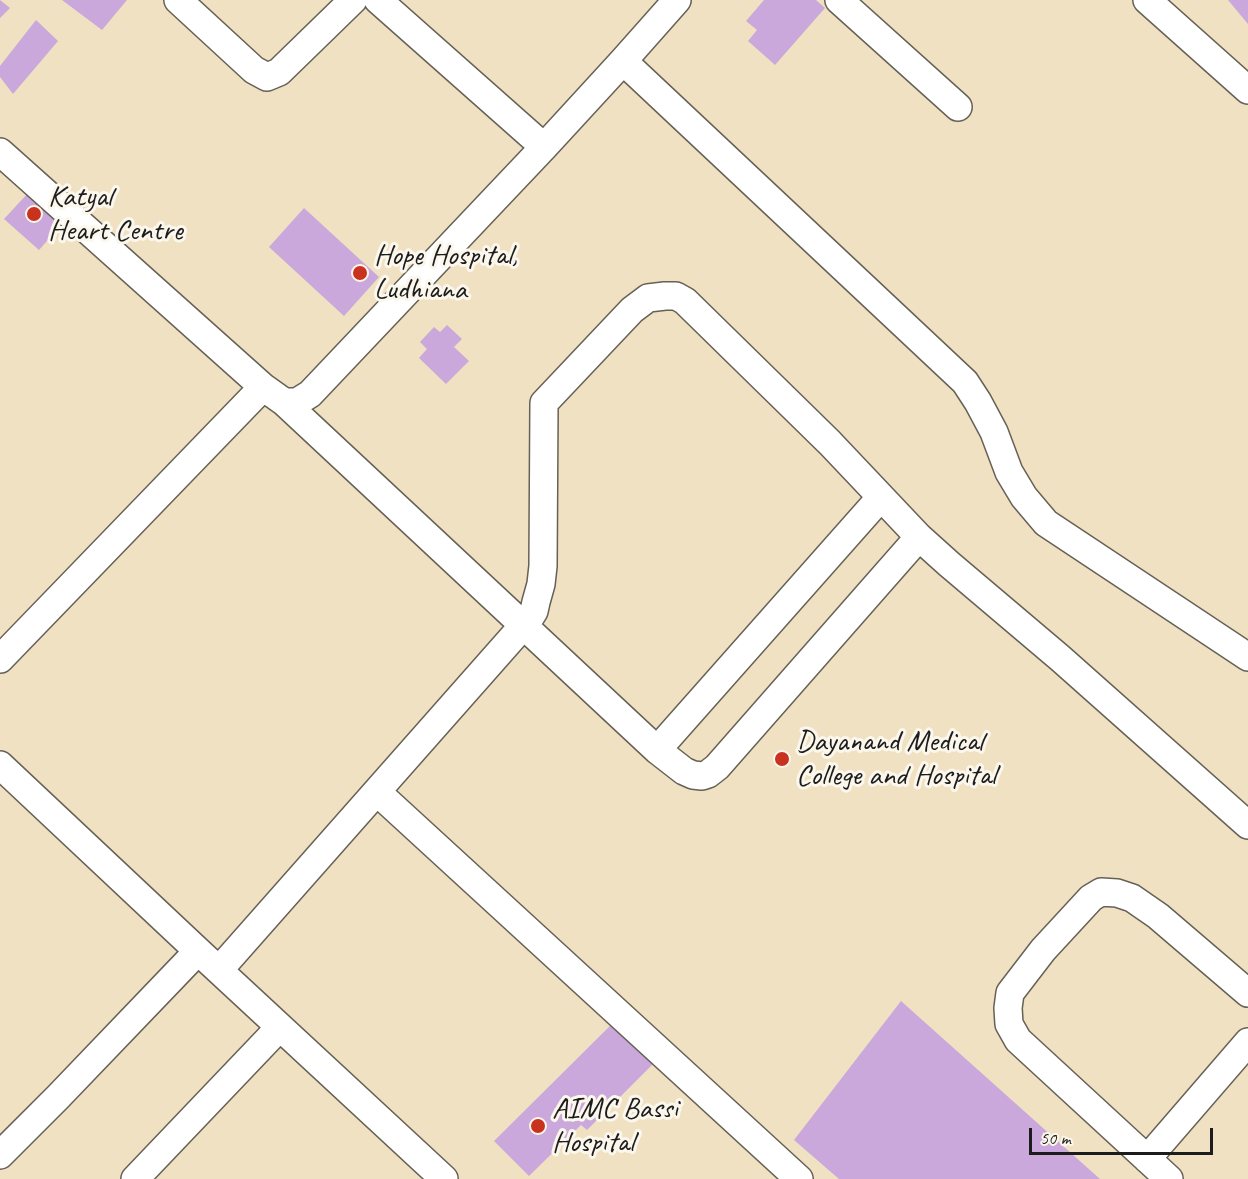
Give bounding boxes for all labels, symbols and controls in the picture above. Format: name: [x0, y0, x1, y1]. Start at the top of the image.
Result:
place label: Katyal Heart Centre: [48, 179, 183, 250]
marker: Katyal Heart Centre: [25, 205, 43, 223]
place label: Hope Hospital, Ludhiana: [374, 238, 518, 308]
marker: Hope Hospital, Ludhiana: [351, 264, 369, 282]
place label: Dayanand Medical College and Hospital: [796, 724, 996, 795]
marker: Dayanand Medical College and Hospital: [773, 750, 791, 768]
place label: AIMC Bassi Hospital: [552, 1091, 678, 1162]
scale bar: [1032, 1116, 1216, 1154]
marker: AIMC Bassi Hospital: [529, 1117, 547, 1135]
text: 50 m: [1040, 1127, 1071, 1149]

